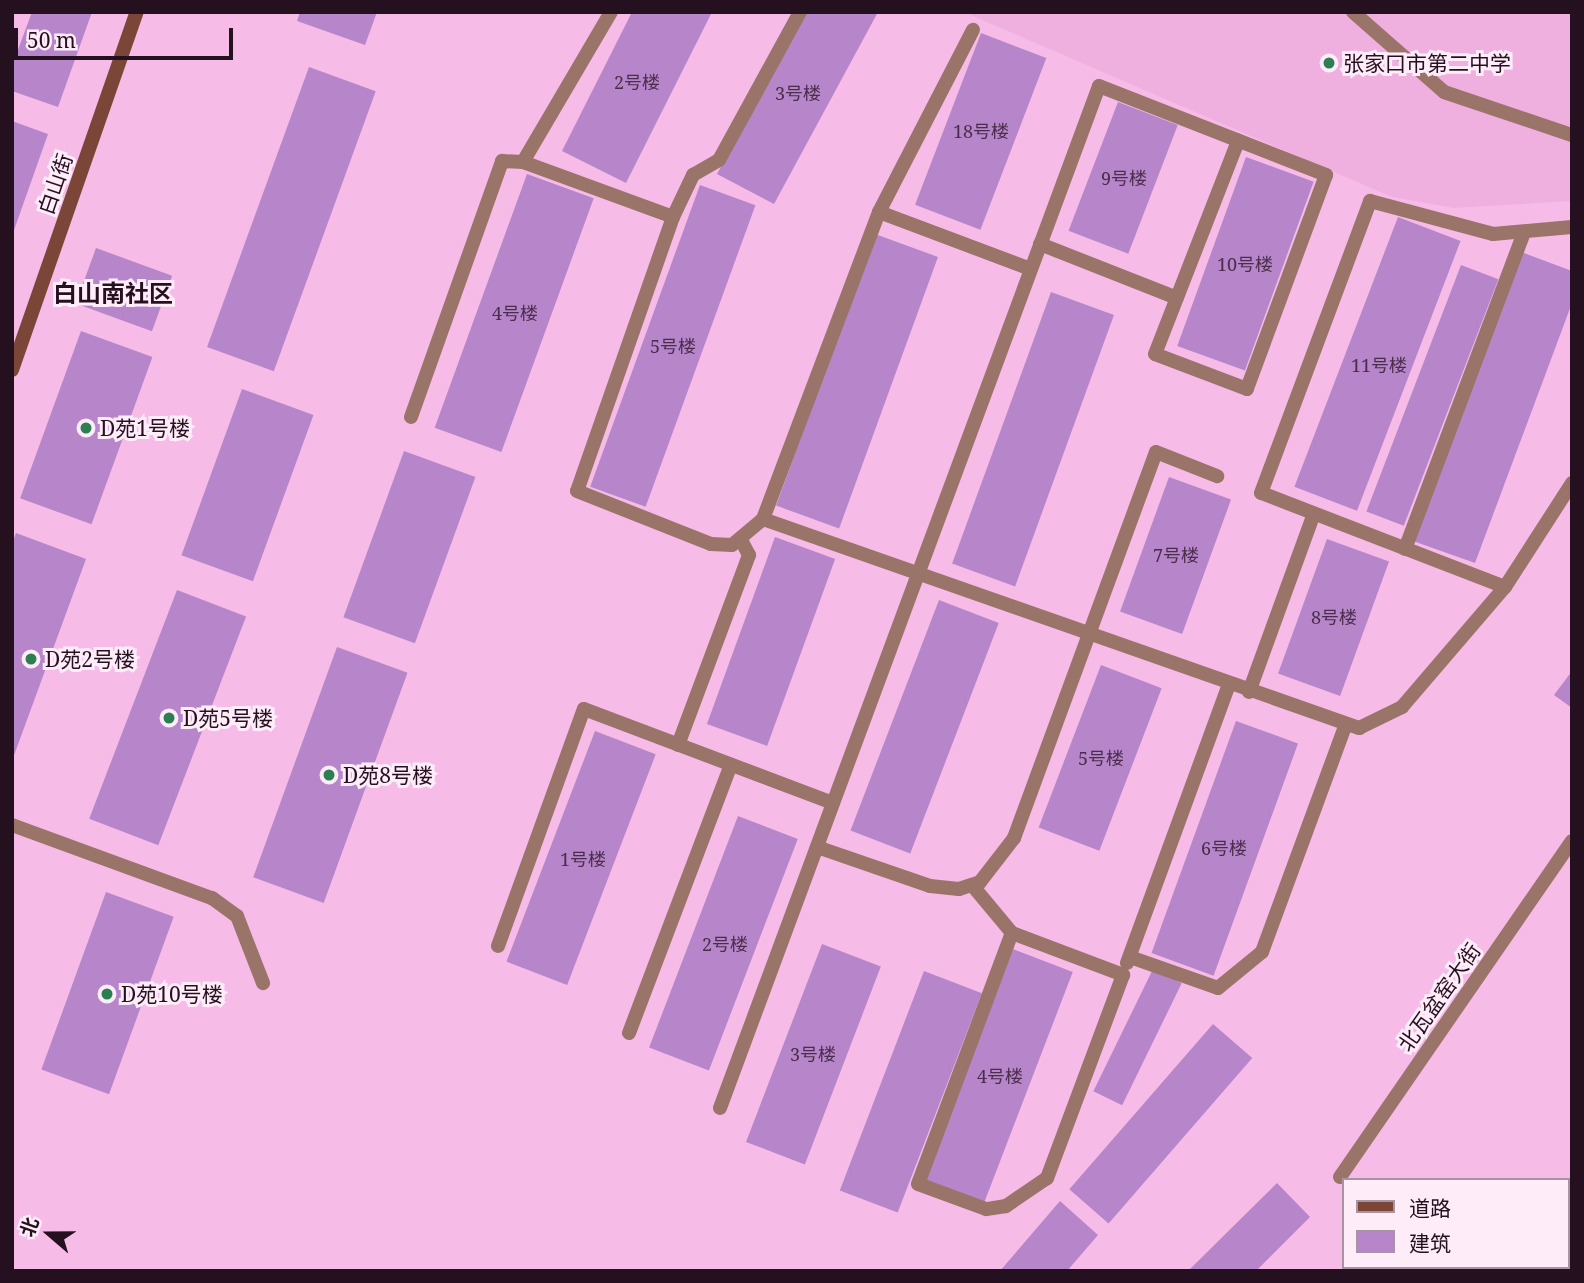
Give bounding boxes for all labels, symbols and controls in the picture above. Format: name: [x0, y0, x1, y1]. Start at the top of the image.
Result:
scale bar: [18, 14, 236, 58]
text: 50 m: [27, 26, 76, 54]
place label: 张家口市第二中学: [1343, 50, 1511, 76]
marker: 张家口市第二中学: [1321, 55, 1337, 71]
house number: 2号楼: [614, 71, 660, 93]
house number: 3号楼: [775, 82, 821, 104]
house number: 18号楼: [953, 120, 1009, 142]
street label: 白山街: [33, 150, 77, 218]
house number: 9号楼: [1101, 167, 1147, 189]
house number: 10号楼: [1217, 253, 1273, 275]
district label: 白山南社区: [53, 279, 173, 307]
house number: 4号楼: [492, 302, 538, 324]
house number: 5号楼: [650, 335, 696, 357]
house number: 11号楼: [1351, 354, 1407, 376]
place label: D苑1号楼: [100, 415, 190, 441]
marker: D苑1号楼: [78, 420, 94, 436]
house number: 7号楼: [1153, 544, 1199, 566]
house number: 8号楼: [1311, 606, 1357, 628]
place label: D苑2号楼: [45, 646, 135, 672]
marker: D苑2号楼: [23, 651, 39, 667]
place label: D苑5号楼: [183, 705, 273, 731]
marker: D苑5号楼: [161, 710, 177, 726]
house number: 5号楼: [1078, 747, 1124, 769]
place label: D苑8号楼: [343, 762, 433, 788]
marker: D苑8号楼: [321, 767, 337, 783]
house number: 6号楼: [1201, 837, 1247, 859]
house number: 1号楼: [560, 848, 606, 870]
house number: 2号楼: [702, 933, 748, 955]
street label: 北瓦盆窑大街: [1393, 938, 1485, 1056]
place label: D苑10号楼: [121, 981, 223, 1007]
marker: D苑10号楼: [99, 986, 115, 1002]
house number: 3号楼: [790, 1043, 836, 1065]
house number: 4号楼: [977, 1065, 1023, 1087]
legend: [1342, 1178, 1570, 1269]
text: 道路: [1409, 1194, 1451, 1222]
north arrow: [14, 1199, 84, 1269]
text: 北: [14, 1213, 45, 1240]
text: 建筑: [1409, 1229, 1451, 1257]

